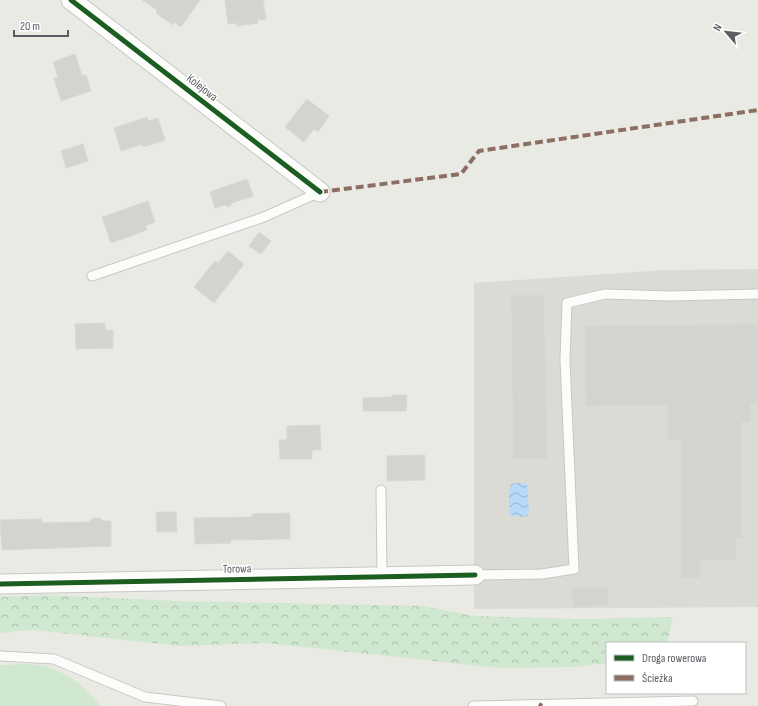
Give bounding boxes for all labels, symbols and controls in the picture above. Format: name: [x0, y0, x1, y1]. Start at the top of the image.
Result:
scale bar: [14, 12, 68, 38]
north arrow: [706, 12, 746, 52]
text: 20 m: [20, 19, 40, 34]
text: N: [710, 22, 725, 33]
street label: Kolejowa: [183, 71, 221, 105]
street label: Torowa: [223, 561, 252, 577]
legend: [606, 642, 746, 694]
text: Droga rowerowa: [642, 651, 707, 666]
text: Ścieżka: [642, 671, 673, 686]

